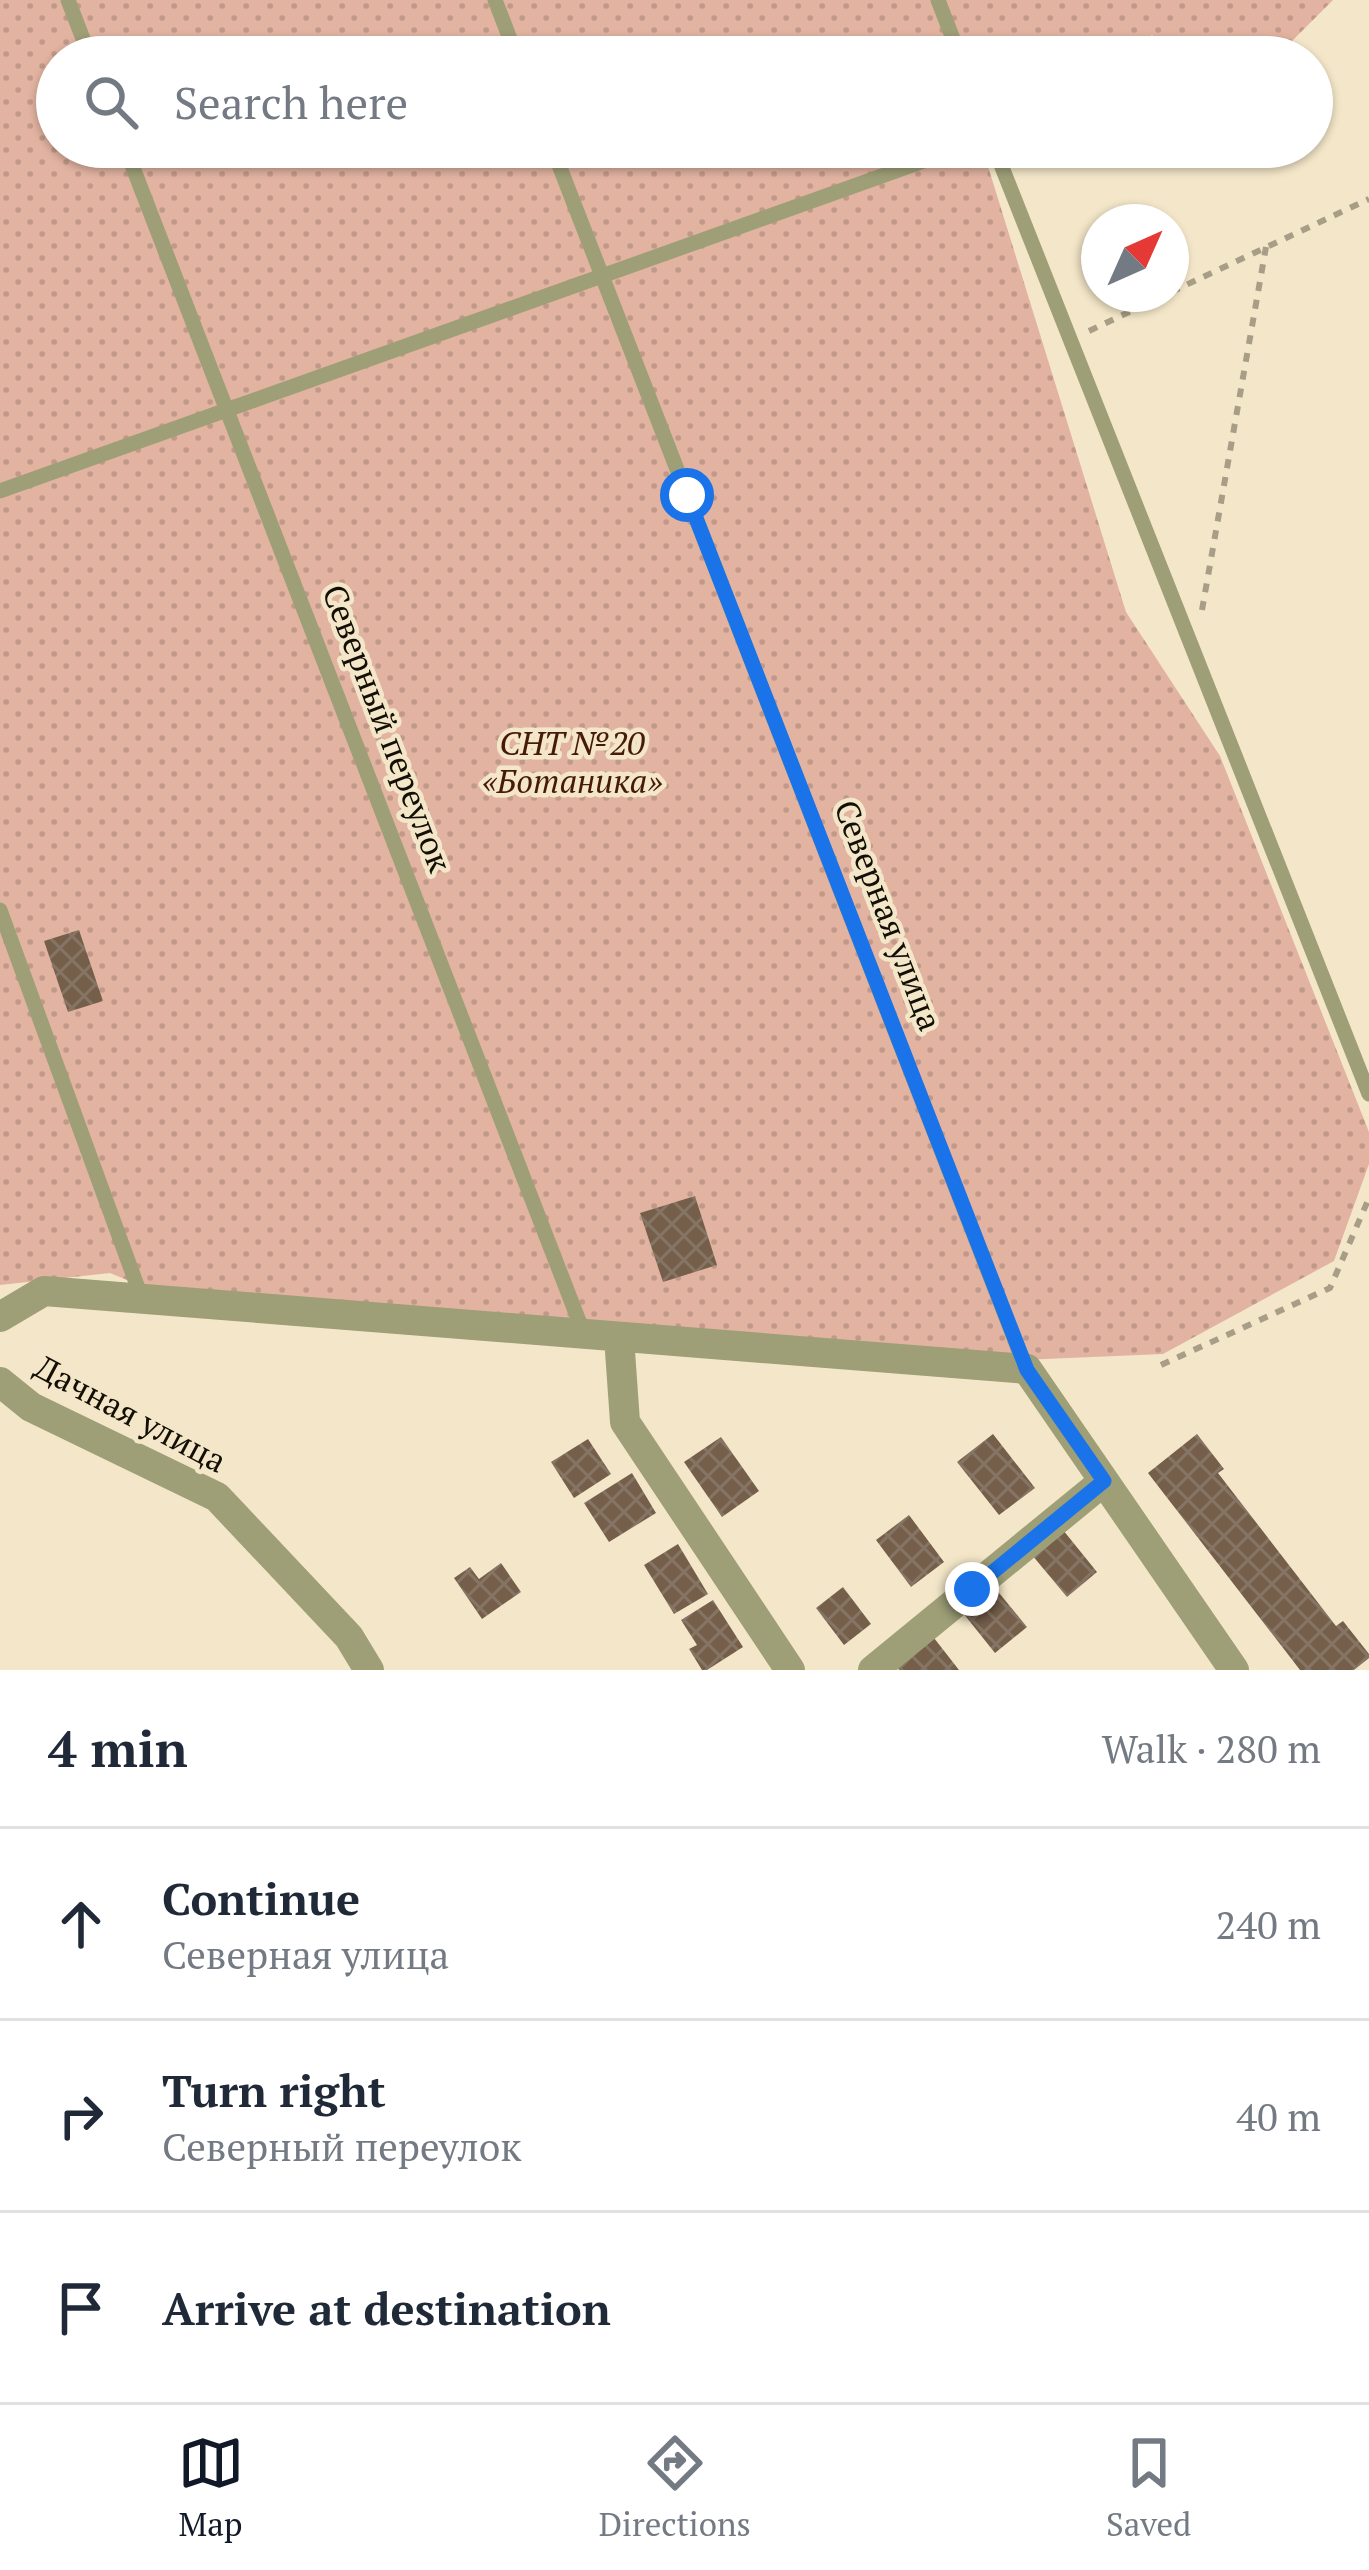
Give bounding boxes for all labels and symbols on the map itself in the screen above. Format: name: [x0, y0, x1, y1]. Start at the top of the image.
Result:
north arrow: [1081, 204, 1189, 312]
route start: [660, 468, 714, 522]
street label: Северный переулок: [313, 578, 463, 878]
park label: СНТ №20 «Ботаника»: [482, 721, 662, 802]
street label: Северная улица: [825, 794, 953, 1036]
street label: Дачная улица: [28, 1344, 234, 1482]
route end: [945, 1562, 999, 1616]

